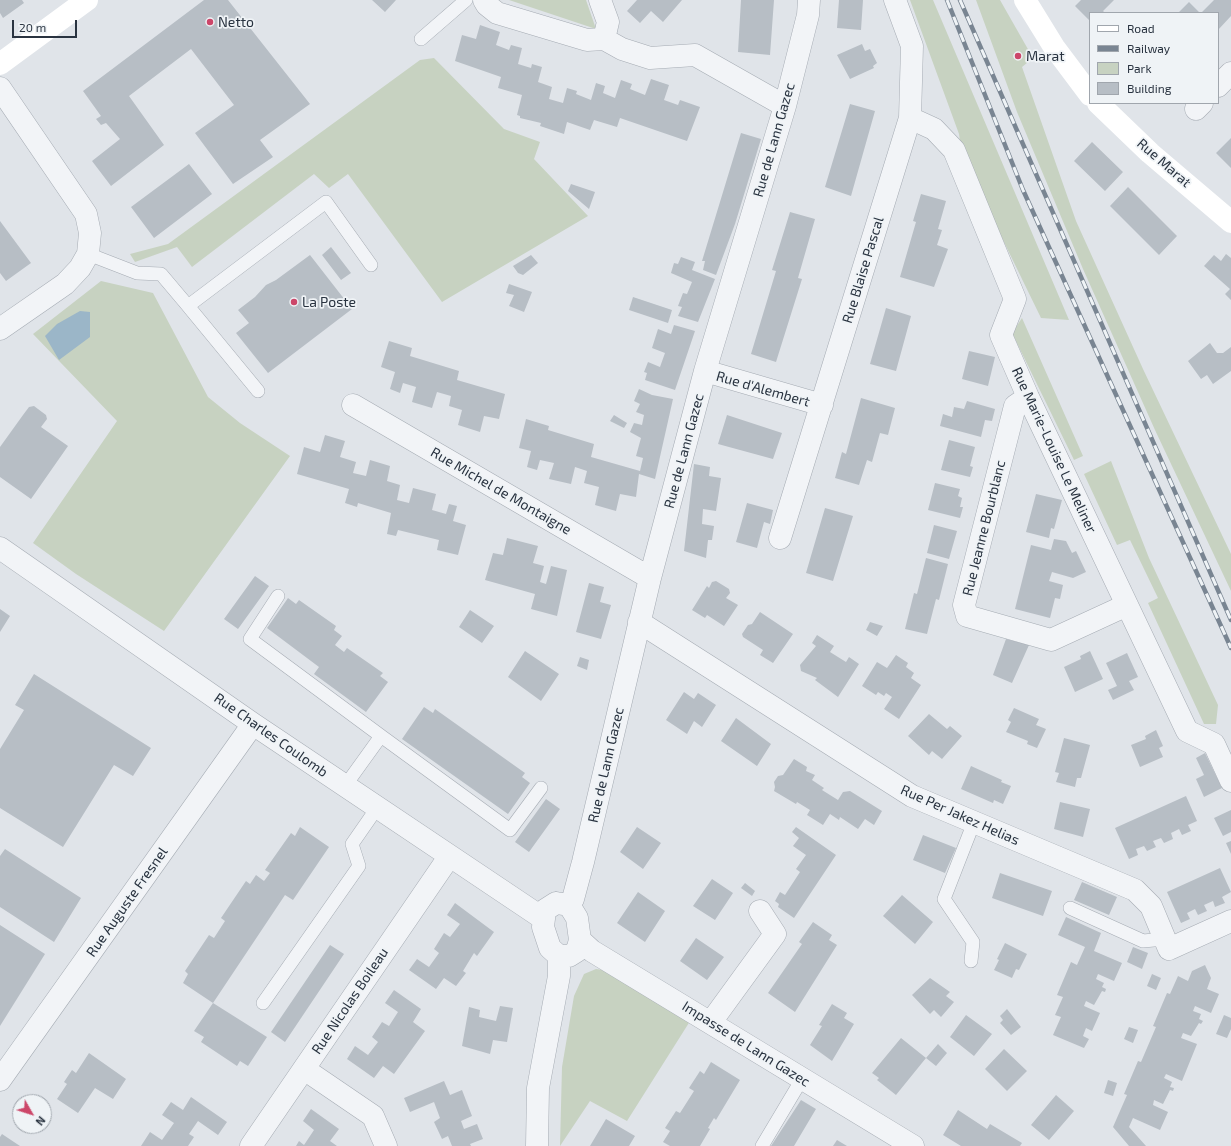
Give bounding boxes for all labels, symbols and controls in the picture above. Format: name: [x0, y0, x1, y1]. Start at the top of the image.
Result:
scale bar: [14, 12, 79, 38]
legend: [1089, 12, 1219, 104]
place label: Netto: [218, 14, 254, 30]
marker: Netto: [205, 17, 215, 27]
text: 20 m: [19, 20, 46, 34]
text: Road: [1127, 21, 1155, 35]
text: Railway: [1127, 41, 1170, 55]
place label: Marat: [1026, 48, 1065, 64]
marker: Marat: [1013, 51, 1023, 61]
text: Park: [1127, 61, 1152, 75]
street label: Rue de Lann Gazec: [750, 81, 798, 199]
text: Building: [1127, 81, 1171, 95]
street label: Rue Marat: [1134, 135, 1194, 191]
street label: Rue Blaise Pascal: [839, 215, 887, 325]
place label: La Poste: [302, 294, 356, 310]
marker: La Poste: [289, 297, 299, 307]
street label: Rue Marie-Louise Le Meliner: [1008, 364, 1100, 536]
street label: Rue d'Alembert: [714, 368, 812, 410]
street label: Rue de Lann Gazec: [661, 392, 707, 510]
street label: Rue Michel de Montaigne: [428, 444, 574, 538]
street label: Rue Jeanne Bourblanc: [959, 458, 1009, 598]
street label: Rue Charles Coulomb: [211, 689, 331, 781]
street label: Rue de Lann Gazec: [585, 706, 627, 824]
street label: Rue Per Jakez Helias: [898, 781, 1022, 849]
street label: Rue Auguste Fresnel: [83, 844, 171, 960]
street label: Rue Nicolas Boileau: [308, 945, 392, 1057]
street label: Impasse de Lann Gazec: [679, 998, 813, 1090]
north arrow: [12, 1094, 52, 1134]
text: N: [33, 1114, 48, 1128]

